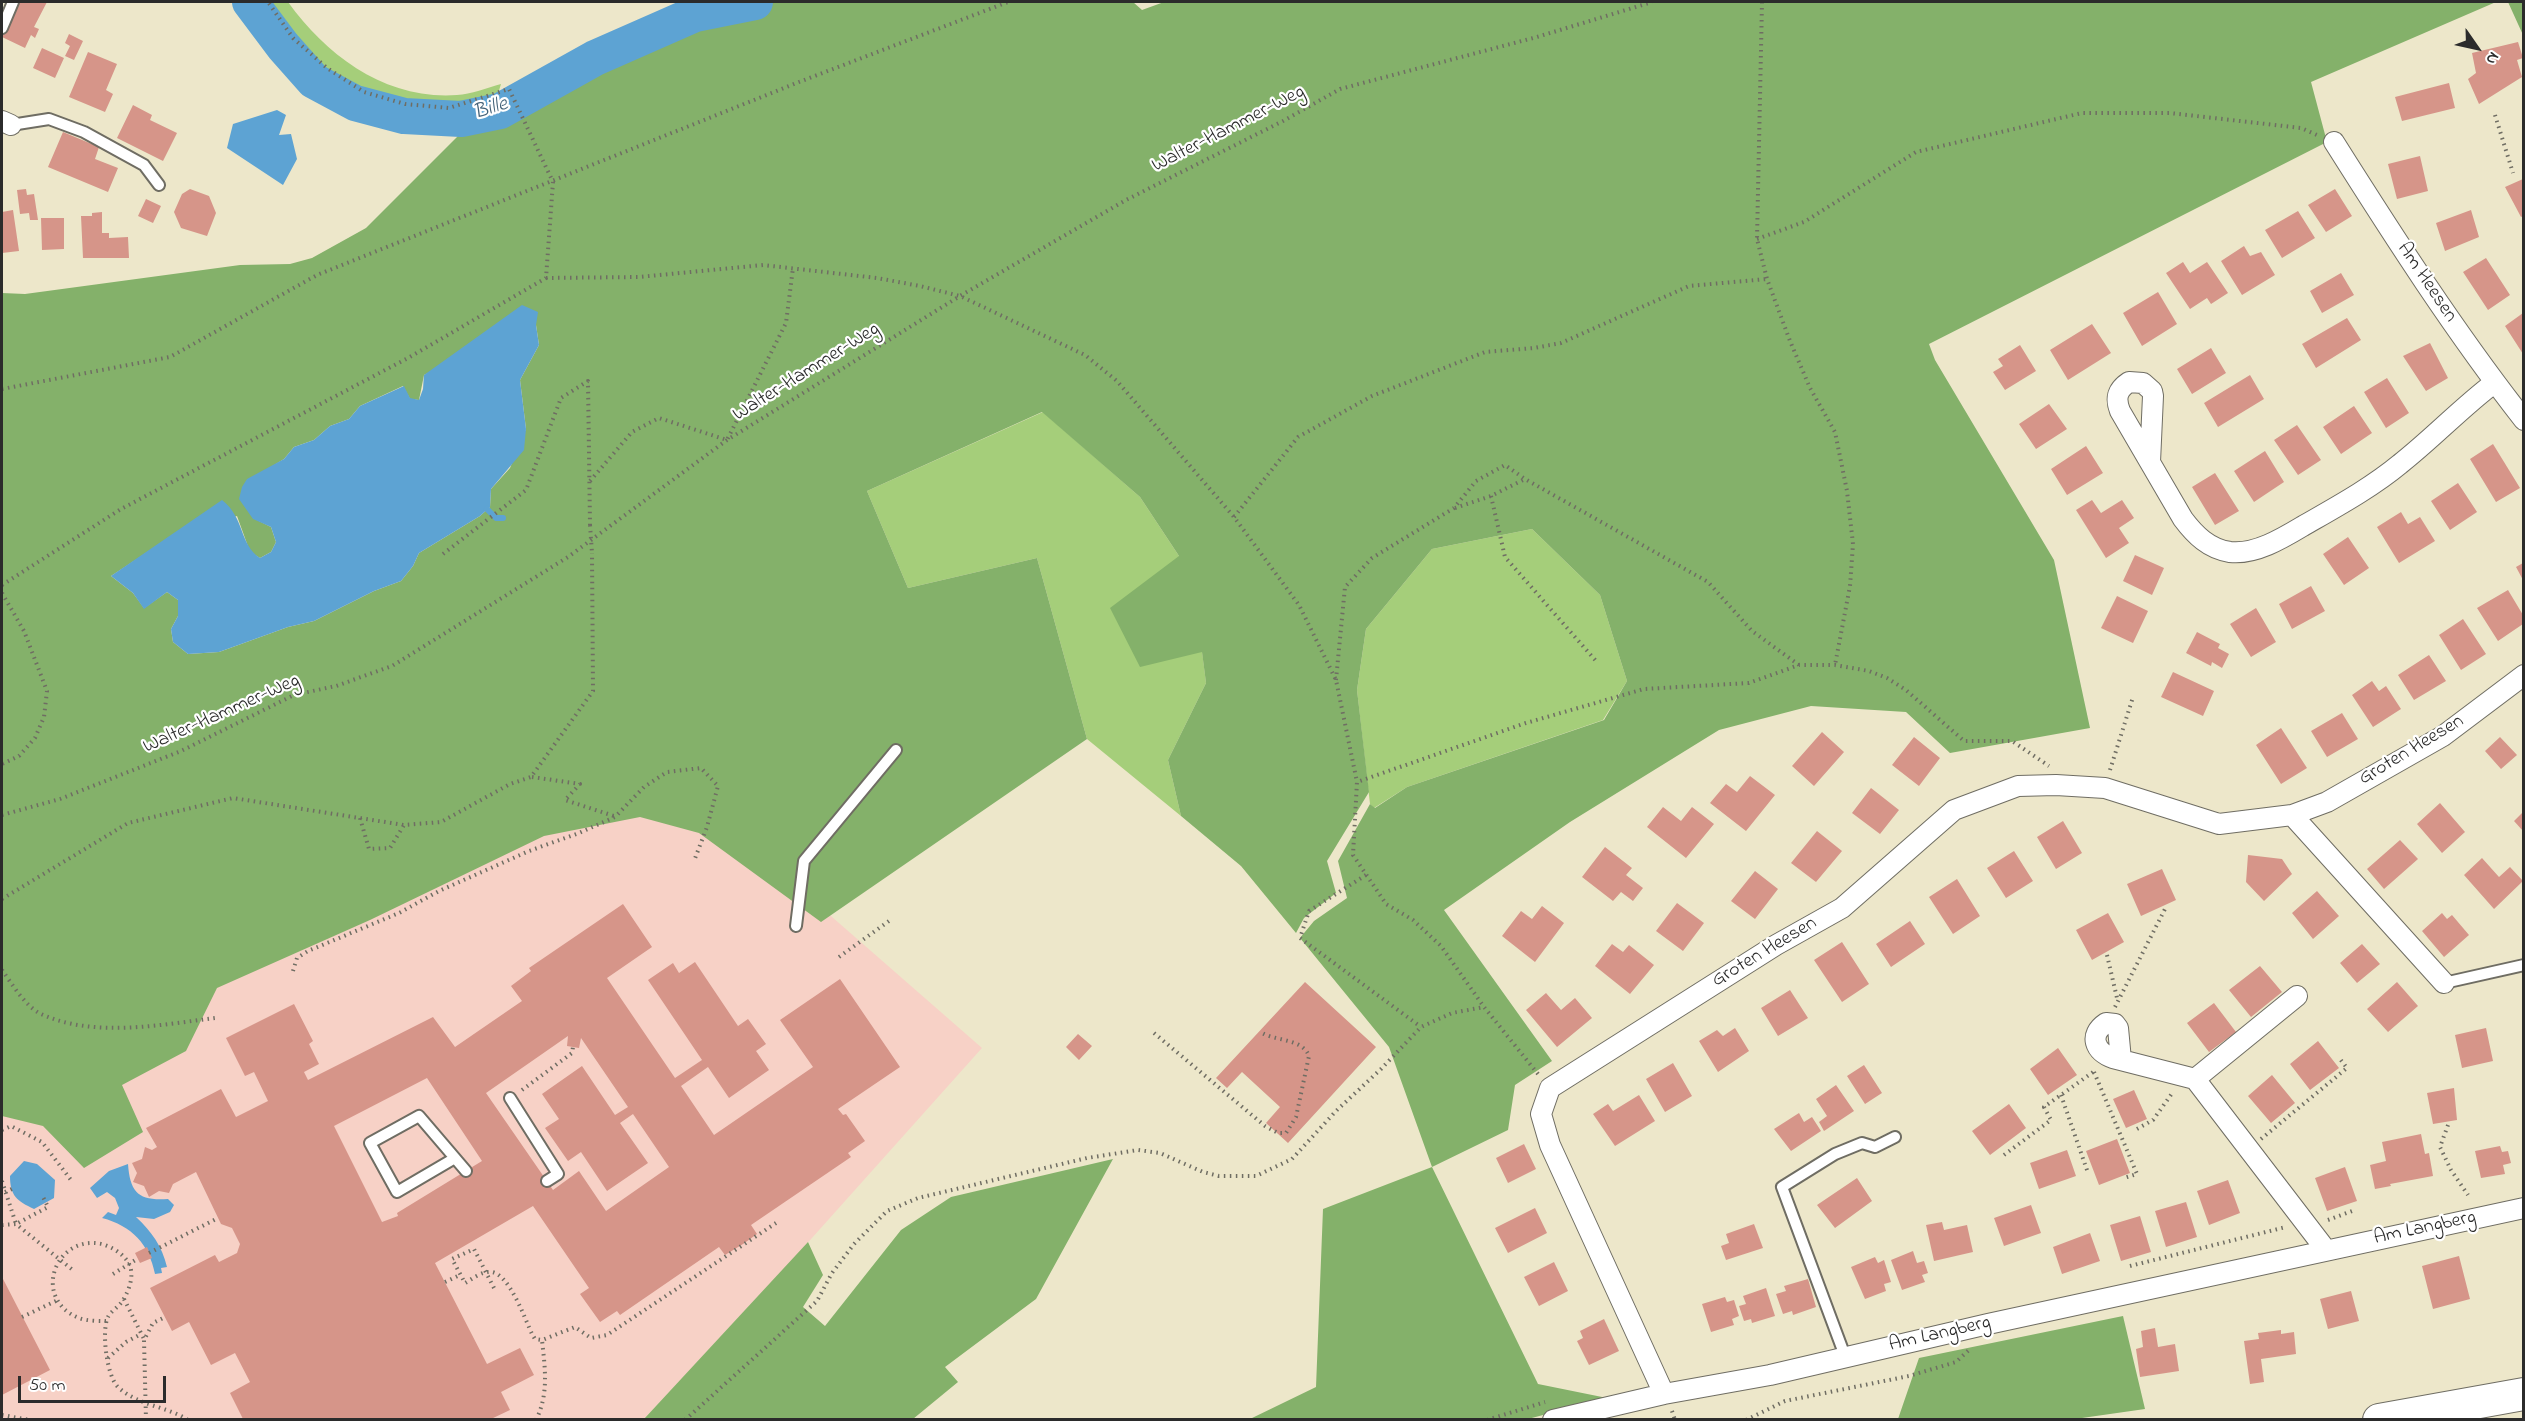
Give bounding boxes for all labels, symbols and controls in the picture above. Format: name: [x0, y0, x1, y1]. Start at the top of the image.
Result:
north arrow: [2447, 18, 2507, 78]
text: N: [2479, 47, 2505, 69]
street label: Walter-Hammer-Weg: [1148, 81, 1310, 179]
water label: Bille: [471, 93, 511, 127]
street label: Am Heesen: [2391, 238, 2461, 328]
street label: Walter-Hammer-Weg: [729, 318, 885, 428]
street label: Walter-Hammer-Weg: [140, 670, 304, 760]
street label: Groten Heesen: [2355, 710, 2469, 792]
street label: Groten Heesen: [1708, 912, 1822, 994]
street label: Am Langberg: [2372, 1206, 2478, 1252]
street label: Am Langberg: [1887, 1312, 1993, 1358]
scale bar: [21, 1364, 170, 1402]
text: 50 m: [29, 1373, 66, 1399]

